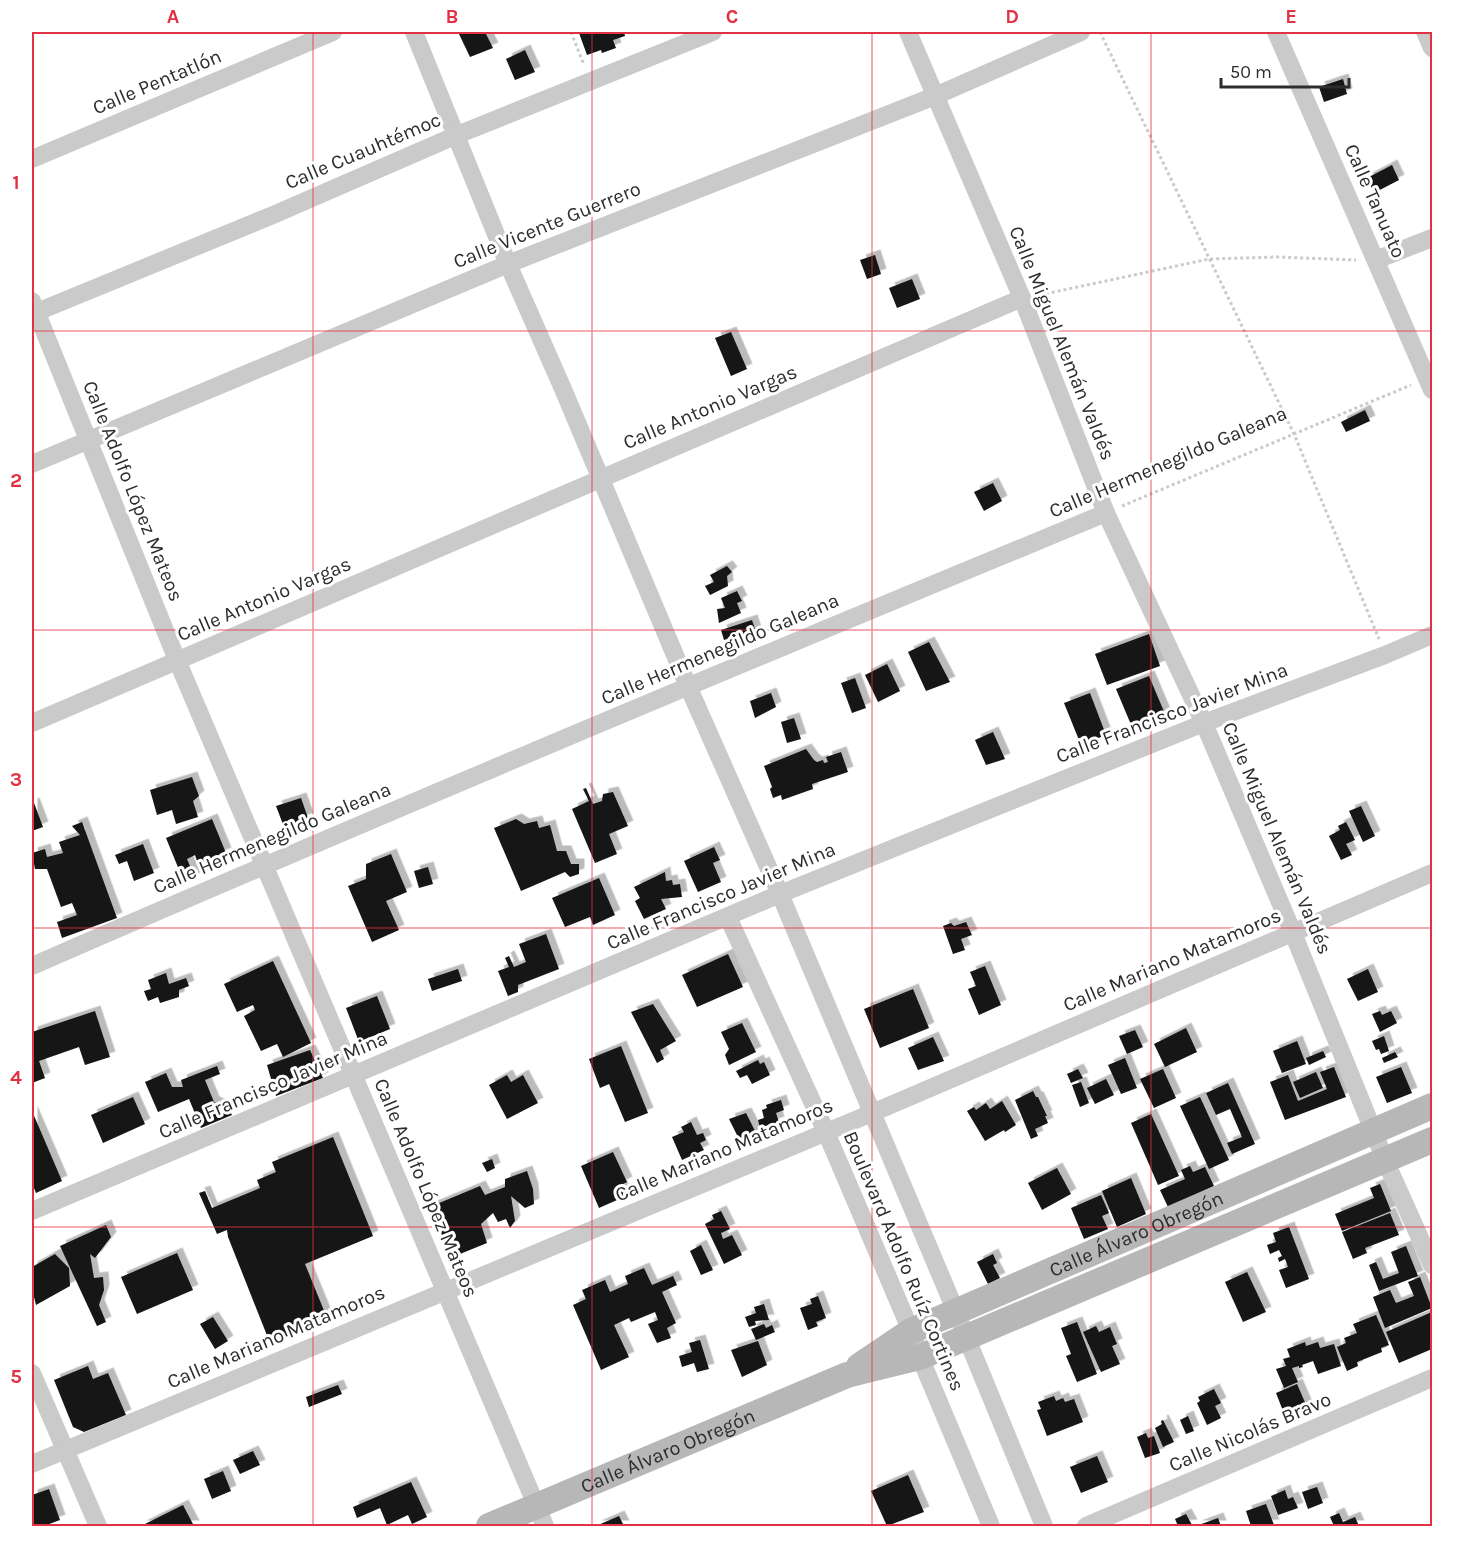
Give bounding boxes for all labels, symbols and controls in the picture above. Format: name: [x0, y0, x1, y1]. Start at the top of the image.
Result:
text: A: [167, 5, 180, 28]
text: B: [446, 5, 458, 28]
text: C: [726, 5, 738, 28]
text: D: [1005, 5, 1019, 28]
text: E: [1285, 5, 1297, 28]
street label: Calle Pentatlón: [89, 45, 225, 119]
scale bar: [1221, 51, 1348, 89]
text: 50 m: [1230, 61, 1272, 83]
street label: Calle Cuauhtémoc: [282, 108, 444, 194]
street label: Calle Tanuato: [1340, 140, 1410, 262]
text: 1: [12, 171, 20, 194]
street label: Calle Vicente Guerrero: [450, 177, 644, 273]
street label: Calle Miguel Alemán Valdés: [1004, 223, 1120, 463]
street label: Calle Antonio Vargas: [620, 360, 800, 454]
street label: Calle Adolfo López Mateos: [78, 377, 188, 605]
street label: Calle Hermenegildo Galeana: [1046, 401, 1290, 523]
text: 2: [10, 469, 22, 492]
street label: Calle Antonio Vargas: [174, 552, 354, 646]
street label: Calle Hermenegildo Galeana: [598, 588, 842, 710]
street label: Calle Francisco Javier Mina: [1053, 658, 1291, 768]
street label: Calle Miguel Alemán Valdés: [1218, 718, 1336, 958]
text: 3: [10, 768, 22, 791]
street label: Calle Hermenegildo Galeana: [150, 777, 394, 899]
street label: Calle Francisco Javier Mina: [603, 837, 839, 955]
street label: Calle Mariano Matamoros: [1060, 904, 1284, 1016]
street label: Calle Francisco Javier Mina: [155, 1026, 391, 1144]
text: 4: [10, 1066, 22, 1089]
street label: Calle Adolfo López Mateos: [369, 1075, 483, 1301]
street label: Calle Mariano Matamoros: [612, 1094, 836, 1206]
street label: Boulevard Adolfo Ruíz Cortines: [839, 1128, 969, 1394]
street label: Calle Álvaro Obregón: [1046, 1186, 1227, 1281]
street label: Calle Mariano Matamoros: [164, 1281, 388, 1393]
text: 5: [10, 1365, 22, 1388]
street label: Calle Nicolás Bravo: [1165, 1387, 1335, 1477]
street label: Calle Álvaro Obregón: [577, 1404, 758, 1498]

